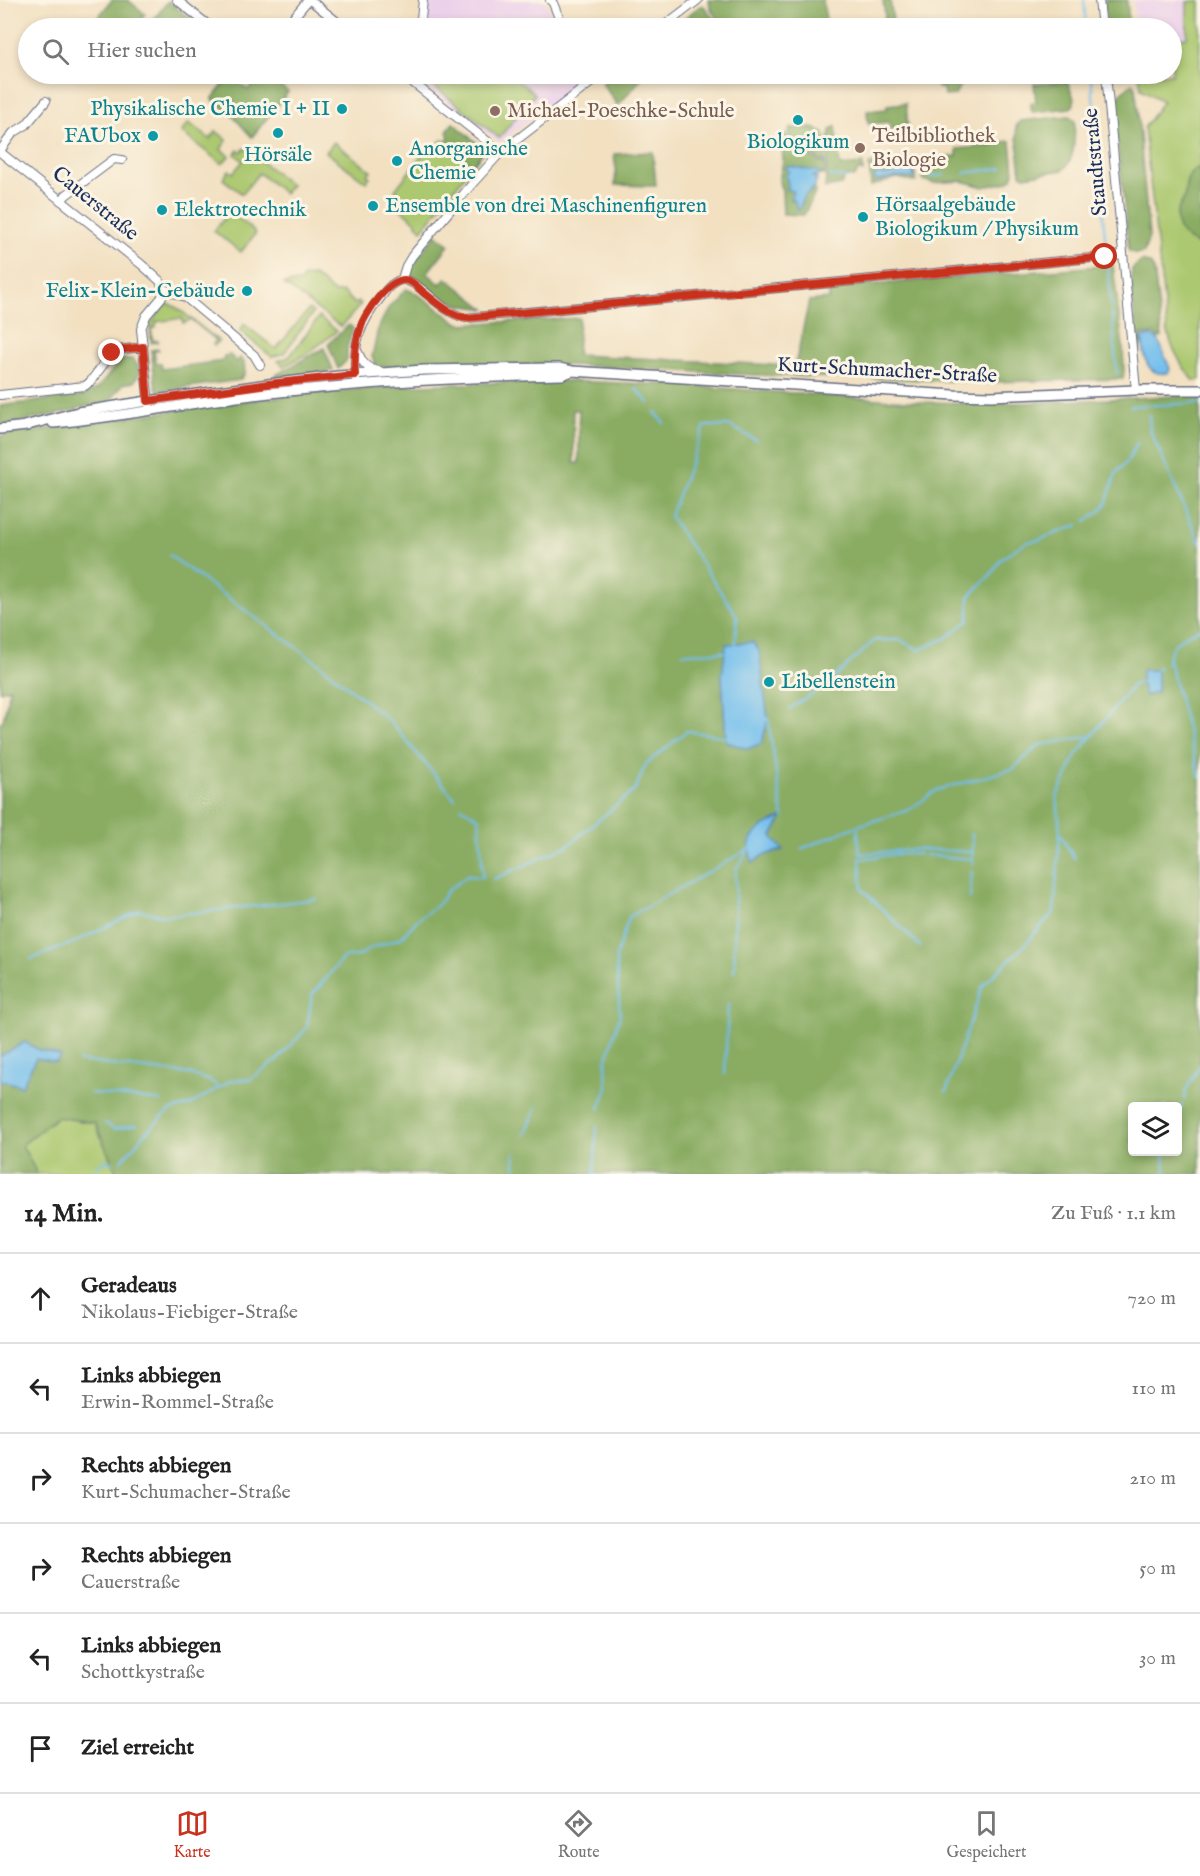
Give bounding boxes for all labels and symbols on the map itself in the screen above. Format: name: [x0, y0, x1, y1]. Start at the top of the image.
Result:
place label: Physikalische Chemie I + II: [90, 96, 330, 123]
place label: Michael-Poeschke-Schule: [507, 98, 735, 125]
marker: Physikalische Chemie I + II: [335, 102, 349, 116]
marker: Michael-Poeschke-Schule: [488, 104, 502, 118]
street label: Staudtstraße: [1078, 107, 1114, 217]
marker: Biologikum: [791, 113, 805, 127]
place label: FAUbox: [64, 123, 141, 150]
place label: Teilbibliothek Biologie: [872, 123, 997, 174]
marker: Hörsäle: [271, 126, 285, 140]
marker: FAUbox: [146, 129, 160, 143]
place label: Biologikum: [747, 129, 849, 156]
place label: Anorganische Chemie: [408, 136, 528, 187]
marker: Teilbibliothek Biologie: [853, 141, 867, 155]
place label: Hörsäle: [244, 142, 313, 169]
marker: Anorganische Chemie: [390, 154, 404, 168]
street label: Cauerstraße: [46, 161, 144, 247]
place label: Hörsaalgebäude Biologikum / Physikum: [875, 192, 1079, 243]
place label: Ensemble von drei Maschinenfiguren: [385, 193, 707, 220]
place label: Elektrotechnik: [174, 197, 307, 224]
marker: Ensemble von drei Maschinenfiguren: [366, 199, 380, 213]
marker: Elektrotechnik: [155, 203, 169, 217]
marker: Hörsaalgebäude Biologikum / Physikum: [856, 210, 870, 224]
route start: [1091, 243, 1117, 269]
place label: Felix-Klein-Gebäude: [45, 278, 235, 305]
marker: Felix-Klein-Gebäude: [240, 284, 254, 298]
route end: [98, 339, 124, 365]
street label: Kurt-Schumacher-Straße: [776, 352, 998, 390]
place label: Libellenstein: [781, 669, 896, 696]
marker: Libellenstein: [762, 675, 776, 689]

